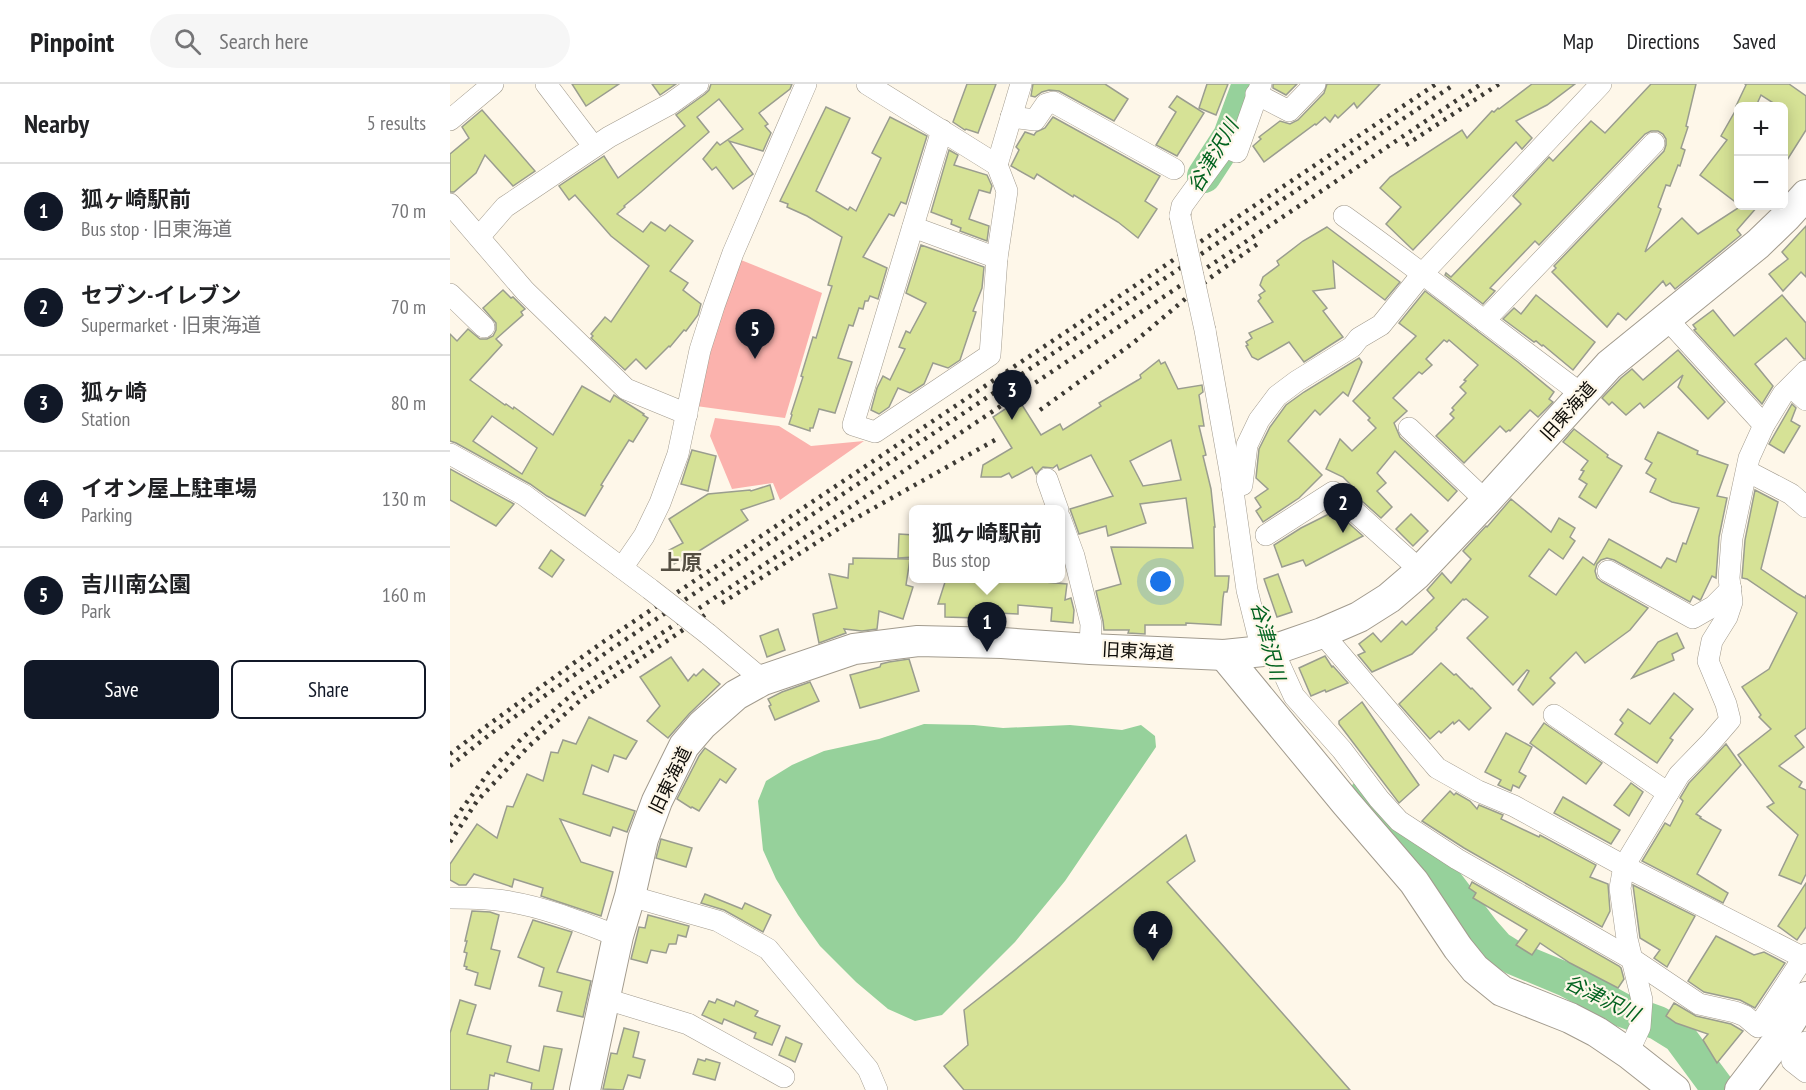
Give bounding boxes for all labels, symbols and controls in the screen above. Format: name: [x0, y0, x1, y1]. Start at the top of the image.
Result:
search box: [150, 14, 570, 68]
text: Pinpoint: [30, 23, 114, 60]
icon: search: [171, 25, 204, 58]
text: Search here: [219, 27, 309, 55]
text: Map: [1563, 28, 1594, 55]
text: Directions: [1627, 28, 1700, 55]
text: Saved: [1733, 28, 1776, 55]
map controls: [1734, 102, 1788, 210]
button: +: [1734, 102, 1788, 156]
text: Nearby: [24, 107, 89, 140]
text: 5 results: [367, 110, 426, 136]
water label: 谷津沢川: [1182, 113, 1245, 197]
button: −: [1734, 156, 1788, 210]
text: 狐ヶ崎駅前: [81, 185, 191, 213]
text: 1: [39, 198, 48, 224]
text: 70 m: [391, 198, 426, 224]
text: Bus stop · 旧東海道: [81, 216, 232, 242]
text: セブン-イレブン: [81, 281, 242, 309]
text: 2: [39, 294, 48, 320]
text: 70 m: [391, 294, 426, 320]
pin: 5: [736, 310, 774, 359]
text: Supermarket · 旧東海道: [81, 312, 261, 338]
pin: 3: [992, 370, 1032, 420]
street label: 旧東海道: [1535, 377, 1601, 445]
text: 狐ヶ崎: [81, 378, 147, 406]
text: 3: [39, 390, 48, 416]
text: 80 m: [391, 390, 426, 416]
text: Station: [81, 406, 130, 432]
text: イオン屋上駐車場: [81, 474, 257, 502]
pin: 2: [1324, 484, 1362, 533]
text: 4: [39, 486, 48, 512]
text: 130 m: [382, 486, 426, 512]
text: Parking: [81, 502, 132, 528]
popup: [909, 505, 1065, 583]
text: 狐ヶ崎駅前: [932, 519, 1042, 547]
text: Bus stop: [932, 547, 991, 573]
district label: 上原: [660, 549, 702, 576]
your location: [1146, 567, 1175, 596]
text: 吉川南公園: [81, 570, 191, 598]
text: 5: [39, 582, 48, 608]
text: 160 m: [382, 582, 426, 608]
text: Park: [81, 598, 111, 624]
water label: 谷津沢川: [1245, 599, 1291, 685]
pin: 1: [968, 602, 1006, 652]
street label: 旧東海道: [1101, 638, 1175, 664]
button: Save: [24, 660, 219, 719]
button: Share: [231, 660, 426, 719]
street label: 旧東海道: [644, 743, 696, 817]
pin: 4: [1134, 912, 1172, 961]
water label: 谷津沢川: [1560, 969, 1645, 1028]

